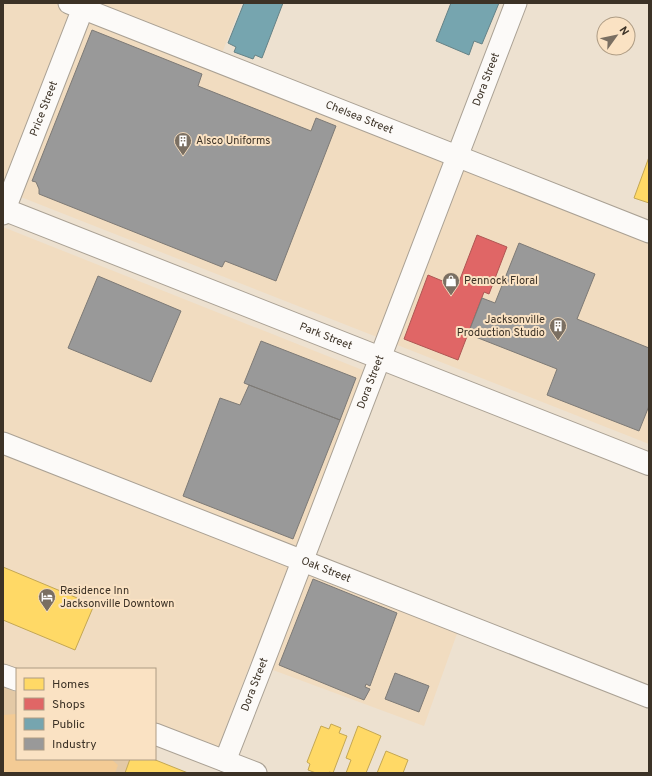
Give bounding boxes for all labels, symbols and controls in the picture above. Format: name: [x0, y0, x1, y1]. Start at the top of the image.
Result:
north arrow: [596, 16, 636, 56]
text: N: [616, 24, 632, 38]
street label: Dora Street: [470, 51, 503, 108]
street label: Price Street: [27, 79, 61, 138]
street label: Chelsea Street: [323, 98, 395, 137]
building icon: Alsco Uniforms: [173, 131, 193, 156]
place label: Alsco Uniforms: [196, 134, 270, 148]
shop icon: Pennock Floral: [441, 271, 461, 296]
place label: Pennock Floral: [464, 274, 538, 288]
place label: Jacksonville Production Studio: [457, 313, 545, 340]
building icon: Jacksonville Production Studio: [548, 316, 568, 341]
street label: Park Street: [297, 320, 354, 353]
street label: Dora Street: [354, 353, 387, 411]
street label: Oak Street: [299, 554, 353, 586]
place label: Residence Inn Jacksonville Downtown: [60, 584, 175, 611]
hotel icon: Residence Inn Jacksonville Downtown: [37, 587, 57, 612]
street label: Dora Street: [238, 656, 272, 713]
legend: [16, 668, 156, 760]
text: Homes: [52, 677, 89, 693]
text: Shops: [52, 697, 85, 713]
text: Public: [52, 717, 85, 733]
text: Industry: [52, 737, 97, 753]

